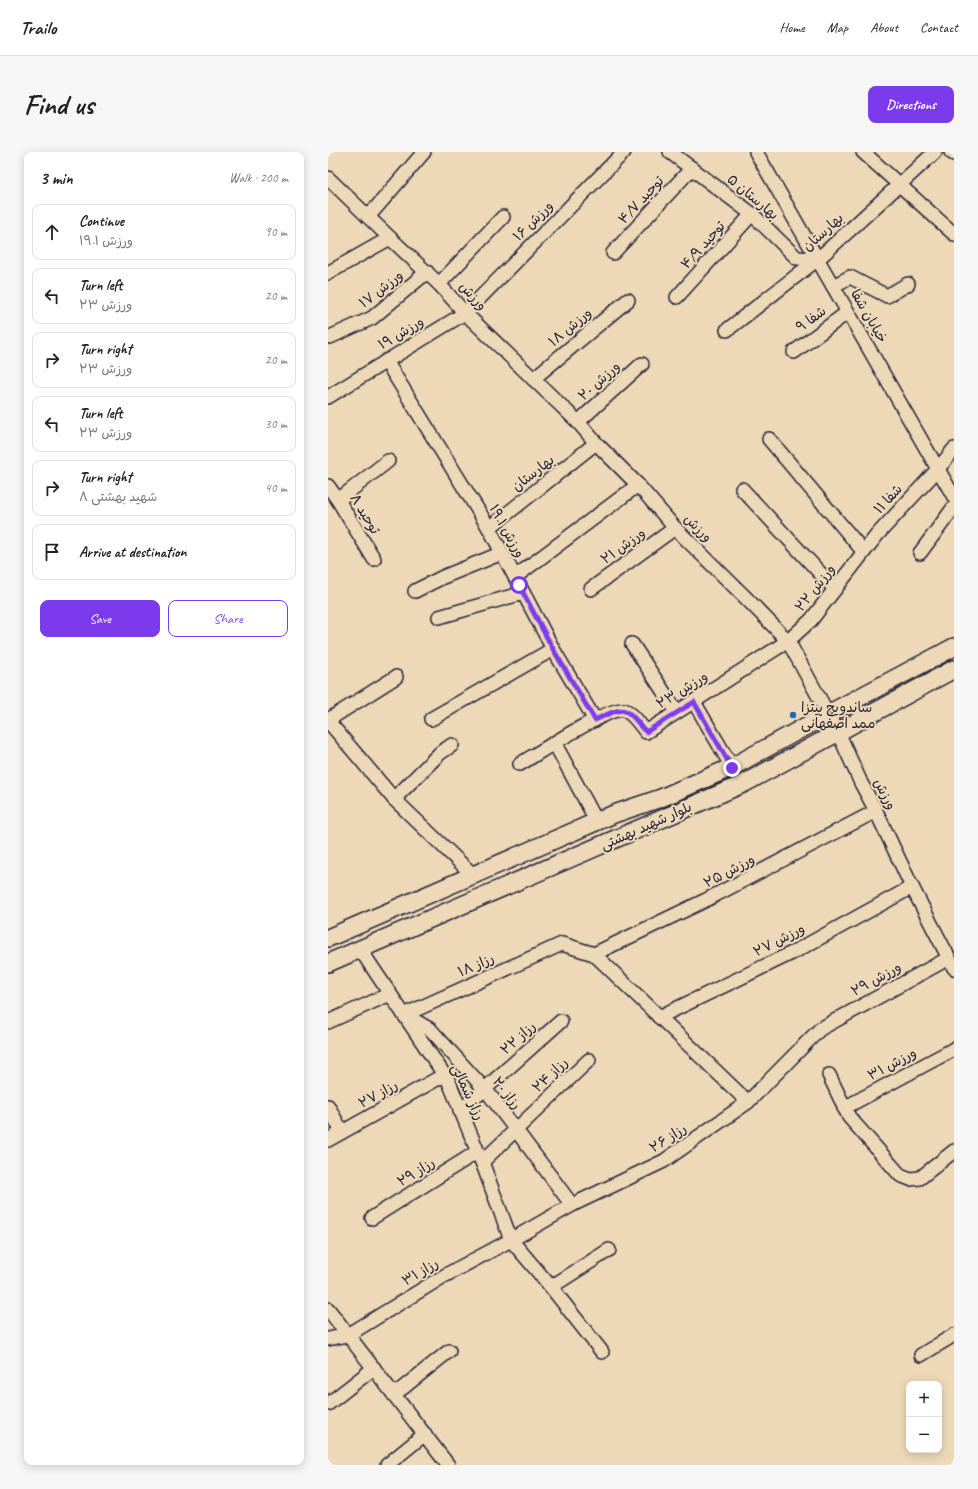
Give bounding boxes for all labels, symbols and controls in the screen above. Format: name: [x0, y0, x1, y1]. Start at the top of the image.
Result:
text: Trailo: [20, 16, 56, 40]
text: Home: [779, 19, 805, 36]
text: Map: [827, 19, 848, 36]
text: About: [870, 19, 898, 36]
text: Contact: [920, 19, 958, 36]
button: Directions: [868, 86, 954, 123]
text: Find us: [24, 87, 94, 122]
text: 3 min: [40, 168, 73, 189]
text: Walk · 200 m: [229, 170, 288, 186]
street label: بهارستان ۵: [724, 170, 782, 224]
street label: توحید ۴/۷: [615, 172, 668, 228]
street label: ورزش ۱۶: [509, 197, 557, 245]
street label: بهارستان: [799, 209, 847, 255]
text: Continue: [79, 212, 124, 231]
street label: توحید ۴/۹: [677, 217, 729, 272]
icon: ahead: [41, 221, 63, 243]
text: 90 m: [265, 224, 287, 240]
text: ورزش ۱۹.۱: [79, 233, 133, 249]
street label: ورزش ۱۷: [356, 267, 406, 311]
text: Turn left: [79, 276, 122, 295]
street label: ورزش: [456, 278, 490, 314]
icon: left: [41, 285, 63, 307]
street label: خیابان شفا: [847, 286, 891, 346]
text: 20 m: [265, 288, 287, 304]
text: ورزش ۲۳: [79, 297, 132, 313]
street label: شفا ۹: [793, 302, 829, 336]
street label: ورزش ۱۸: [545, 304, 595, 350]
street label: ورزش ۱۹: [375, 313, 427, 353]
text: Turn right: [79, 340, 132, 359]
icon: right: [41, 349, 63, 371]
text: 20 m: [265, 352, 287, 368]
street label: ورزش ۲۰: [575, 358, 623, 404]
text: ورزش ۲۳: [79, 361, 132, 377]
text: Turn left: [79, 404, 122, 423]
icon: left: [41, 413, 63, 435]
text: 30 m: [265, 416, 287, 432]
text: ورزش ۲۳: [79, 425, 132, 441]
street label: بهارستان: [508, 451, 558, 495]
text: Turn right: [79, 468, 132, 487]
icon: right: [41, 477, 63, 499]
text: 40 m: [265, 480, 287, 496]
street label: شفا ۱۱: [870, 481, 906, 517]
text: شهید بهشتی ۸: [79, 489, 157, 505]
street label: توحید ۸: [346, 491, 384, 538]
street label: ورزش ۱۹.۱: [485, 502, 529, 560]
street label: ورزش: [680, 510, 716, 546]
street label: ورزش ۲۱: [597, 524, 649, 568]
icon: arrive: [41, 541, 63, 563]
text: Arrive at destination: [79, 543, 186, 562]
street label: ورزش ۲۲: [791, 561, 839, 615]
route start: [510, 576, 528, 594]
button: Save: [40, 600, 160, 637]
button: Share: [168, 600, 288, 637]
street label: ورزش ۲۳: [653, 668, 711, 712]
place label: ساندویچ پیتزا ممد اصفهانی: [801, 699, 875, 732]
marker: ساندویچ پیتزا ممد اصفهانی: [788, 710, 798, 720]
route end: [723, 759, 741, 777]
street label: ورزش: [870, 775, 900, 813]
street label: بلوار شهید بهشتی: [598, 798, 694, 854]
street label: ورزش ۲۵: [701, 850, 757, 892]
street label: ورزش ۲۷: [750, 920, 808, 960]
street label: رزاز ۱۸: [455, 950, 497, 980]
street label: ورزش ۲۹: [848, 958, 904, 1000]
street label: رزاز ۲۲: [497, 1018, 539, 1058]
street label: ورزش ۳۱: [865, 1044, 919, 1084]
street label: رزاز ۲۴: [529, 1054, 571, 1096]
street label: رزاز شمالی: [448, 1061, 488, 1123]
street label: رزاز ۲۰: [489, 1073, 525, 1113]
street label: رزاز ۲۷: [355, 1076, 401, 1112]
street label: رزاز ۲۶: [646, 1120, 690, 1156]
street label: رزاز ۲۹: [394, 1154, 438, 1190]
street label: رزاز ۳۱: [399, 1255, 441, 1289]
map controls: [906, 1381, 942, 1453]
button: +: [906, 1381, 942, 1417]
button: −: [906, 1417, 942, 1453]

